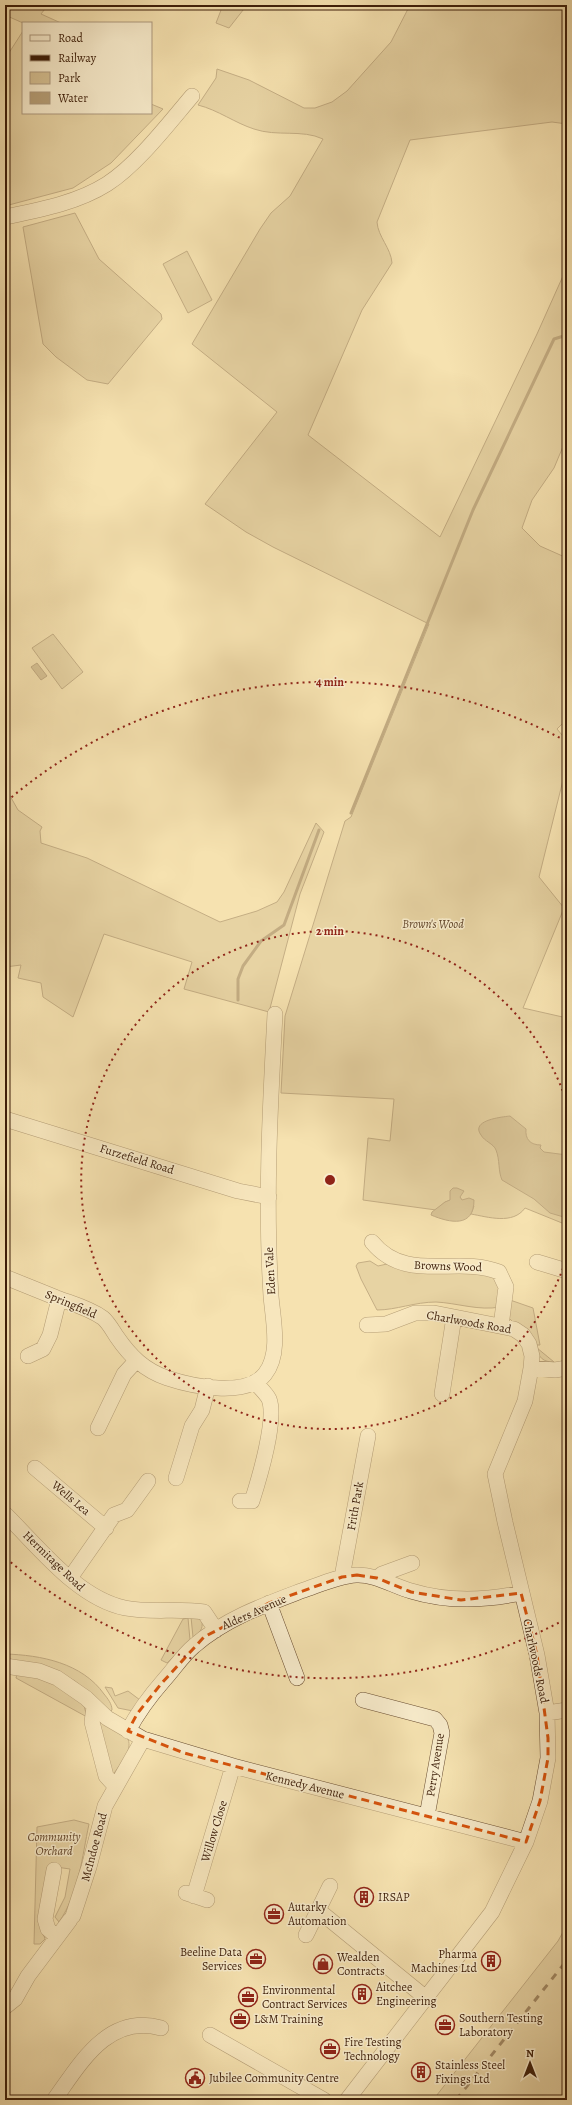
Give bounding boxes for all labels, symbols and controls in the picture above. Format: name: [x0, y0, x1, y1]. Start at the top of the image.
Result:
legend: [22, 22, 152, 114]
text: Road: [58, 30, 84, 46]
text: Railway: [58, 50, 97, 66]
text: Park: [58, 70, 81, 86]
text: Water: [57, 90, 88, 106]
text: 4 min: [316, 674, 344, 690]
park label: Brown's Wood: [402, 916, 464, 932]
text: 2 min: [316, 923, 344, 939]
street label: Furzefield Road: [98, 1140, 177, 1178]
centre of rings: [323, 1173, 337, 1187]
street label: Eden Vale: [261, 1247, 279, 1295]
street label: Browns Wood: [414, 1257, 483, 1275]
street label: Springfield: [43, 1286, 100, 1322]
street label: Charlwoods Road: [425, 1307, 513, 1337]
street label: Wells Lea: [48, 1477, 94, 1519]
street label: Frith Park: [343, 1480, 367, 1532]
street label: Hermitage Road: [20, 1527, 89, 1595]
street label: Alders Avenue: [218, 1591, 289, 1634]
street label: Charlwoods Road: [519, 1617, 553, 1705]
street label: Perry Avenue: [422, 1732, 448, 1798]
street label: Kennedy Avenue: [264, 1767, 346, 1803]
street label: Willow Close: [197, 1798, 231, 1865]
street label: McIndoe Road: [77, 1810, 111, 1883]
park label: Community Orchard: [27, 1829, 81, 1859]
building icon: IRSAP: [353, 1886, 375, 1908]
place label: IRSAP: [378, 1889, 410, 1905]
place label: Autarky Automation: [287, 1899, 347, 1929]
office icon: Autarky Automation: [263, 1903, 285, 1925]
place label: Beeline Data Services: [180, 1944, 242, 1974]
place label: Pharma Machines Ltd: [411, 1946, 478, 1976]
office icon: Beeline Data Services: [245, 1948, 267, 1970]
place label: Wealden Contracts: [336, 1949, 385, 1979]
building icon: Pharma Machines Ltd: [480, 1950, 502, 1972]
shop icon: Wealden Contracts: [312, 1953, 334, 1975]
place label: Aitchee Engineering: [375, 1979, 437, 2009]
place label: Environmental Contract Services: [262, 1982, 348, 2012]
building icon: Aitchee Engineering: [351, 1983, 373, 2005]
office icon: Environmental Contract Services: [237, 1986, 259, 2008]
office icon: L&M Training: [229, 2008, 251, 2030]
place label: Southern Testing Laboratory: [459, 2010, 543, 2040]
place label: L&M Training: [254, 2011, 323, 2027]
office icon: Southern Testing Laboratory: [434, 2014, 456, 2036]
place label: Fire Testing Technology: [344, 2034, 401, 2064]
office icon: Fire Testing Technology: [319, 2038, 341, 2060]
north arrow: [510, 2043, 550, 2083]
text: N: [526, 2046, 534, 2061]
place label: Stainless Steel Fixings Ltd: [435, 2057, 505, 2087]
building icon: Stainless Steel Fixings Ltd: [410, 2061, 432, 2083]
public building icon: Jubilee Community Centre: [184, 2067, 206, 2089]
place label: Jubilee Community Centre: [209, 2070, 339, 2086]

